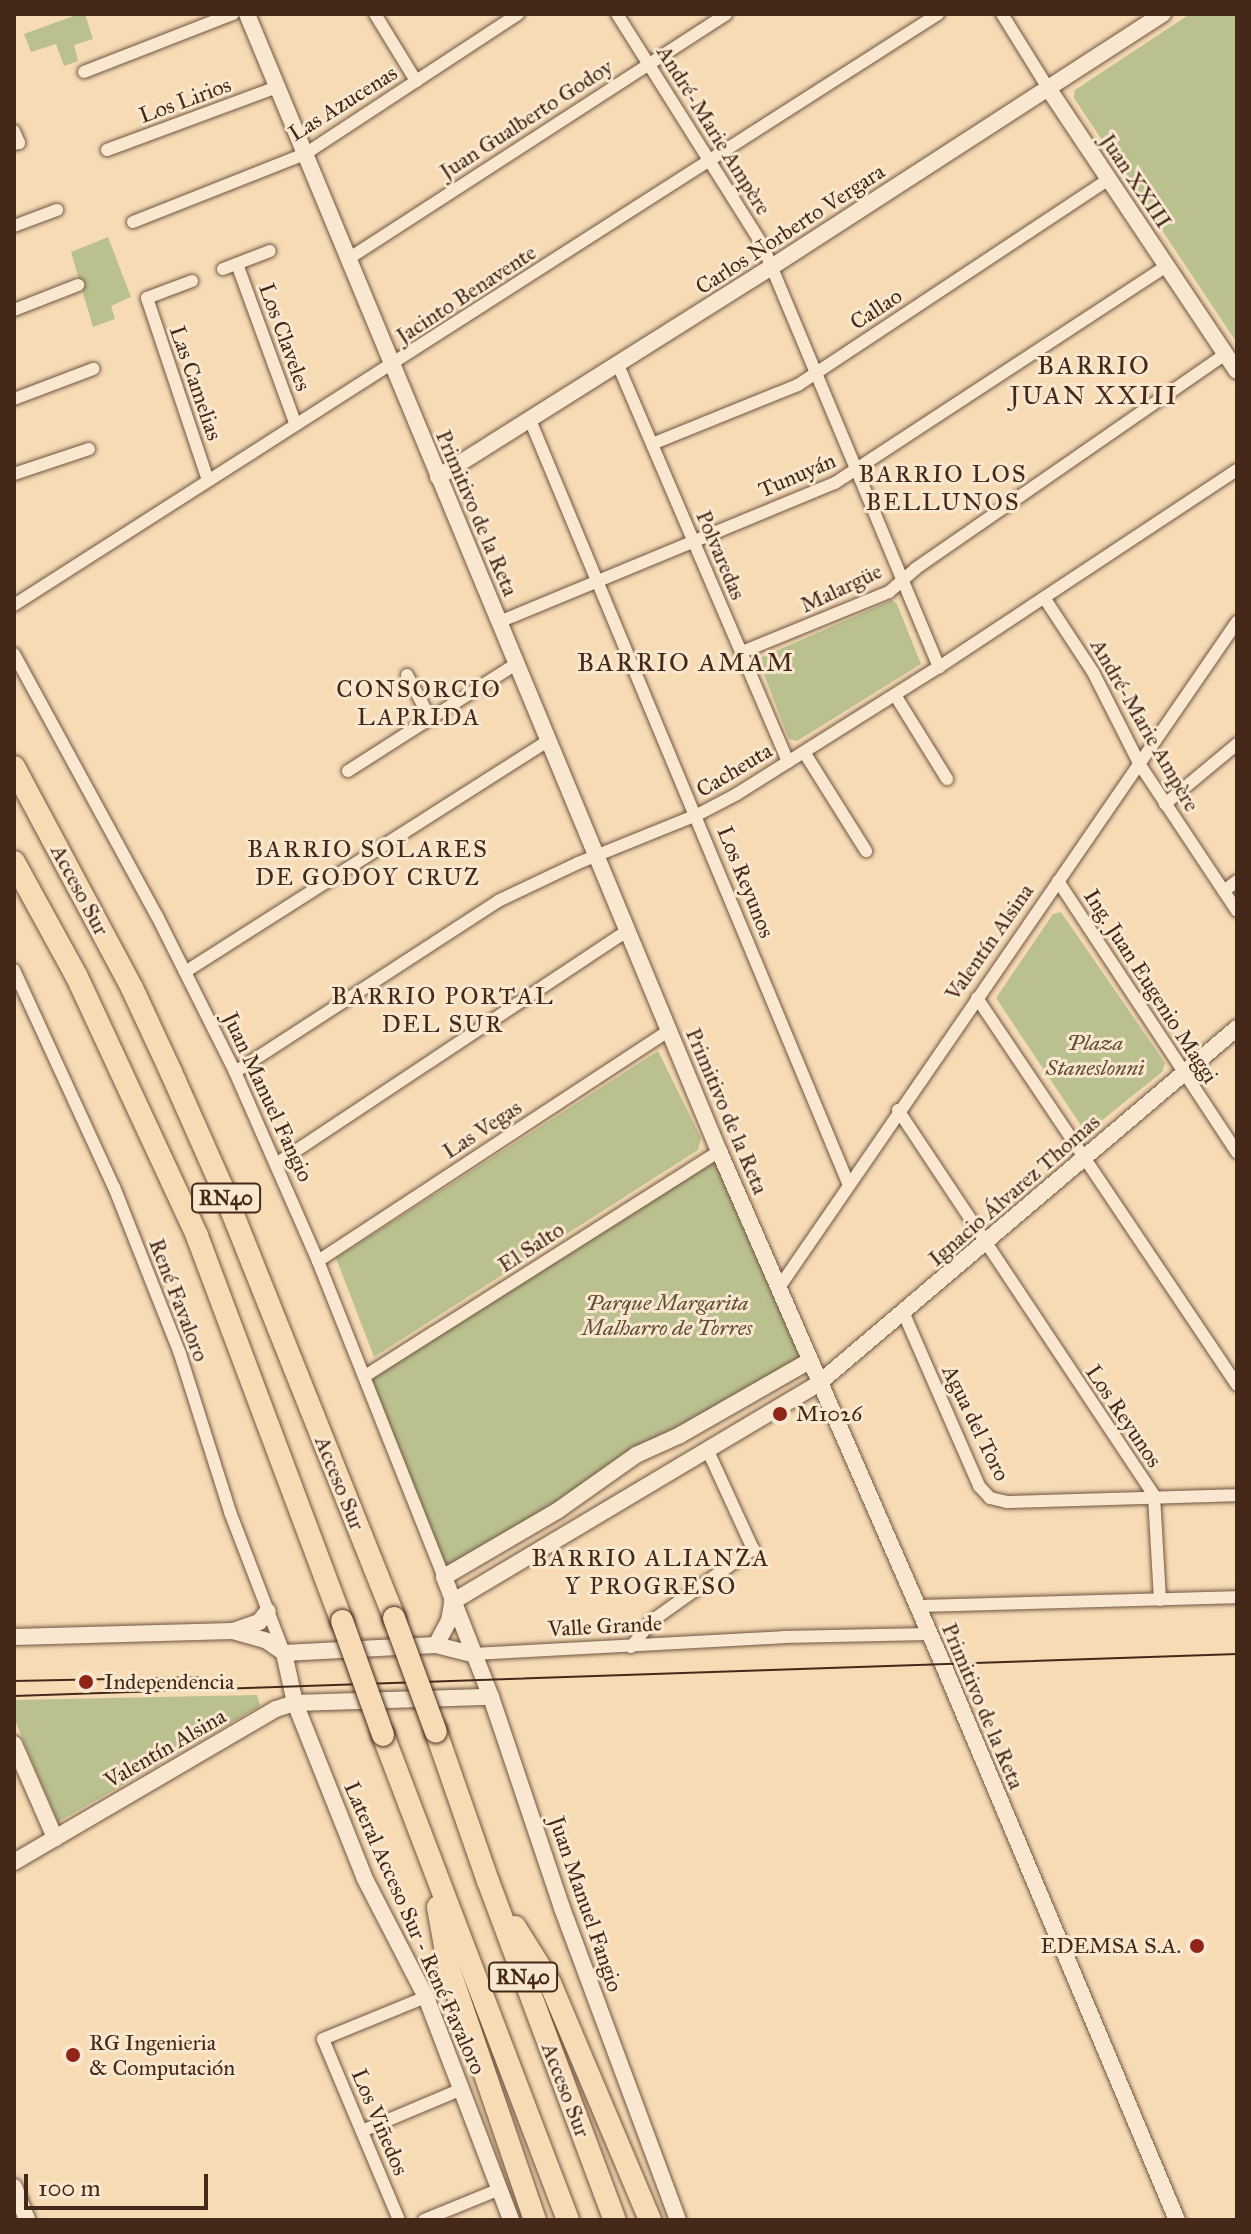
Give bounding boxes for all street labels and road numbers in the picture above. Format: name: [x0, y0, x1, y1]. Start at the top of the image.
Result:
street label: André-Marie Ampère: [651, 40, 777, 220]
street label: Juan Gualberto Godoy: [435, 53, 617, 185]
street label: Las Azucenas: [284, 59, 402, 147]
street label: Los Lirios: [135, 71, 235, 129]
street label: Juan XXIII: [1095, 129, 1177, 233]
street label: Carlos Norberto Vergara: [691, 158, 889, 300]
street label: Jacinto Benavente: [391, 239, 541, 349]
street label: Los Claveles: [253, 279, 317, 395]
street label: Callao: [845, 282, 907, 336]
street label: Las Camelias: [164, 322, 228, 444]
street label: Primitivo de la Reta: [430, 426, 524, 600]
street label: Tunuyán: [754, 447, 840, 503]
street label: Polvaredas: [690, 506, 752, 604]
street label: Malargüe: [796, 558, 886, 618]
street label: André-Marie Ampère: [1085, 634, 1205, 816]
street label: Cacheuta: [691, 737, 777, 803]
street label: Los Reyunos: [712, 822, 780, 942]
street label: Acceso Sur: [45, 840, 115, 940]
street label: Valentín Alsina: [939, 879, 1039, 1005]
street label: Ing. Juan Eugenio Maggi: [1078, 884, 1224, 1088]
street label: Juan Manuel Fangio: [217, 1008, 319, 1186]
street label: Primitivo de la Reta: [680, 1024, 774, 1198]
street label: Las Vegas: [438, 1094, 526, 1164]
street label: Ignacio Álvarez Thomas: [923, 1108, 1105, 1272]
road number: RN40: [190, 1182, 262, 1214]
street label: El Salto: [493, 1216, 569, 1278]
street label: René Favaloro: [143, 1235, 215, 1365]
street label: Los Reyunos: [1080, 1360, 1168, 1472]
street label: Agua del Toro: [937, 1361, 1015, 1485]
street label: Acceso Sur: [309, 1432, 371, 1534]
street label: Valle Grande: [547, 1610, 663, 1642]
street label: Primitivo de la Reta: [936, 1619, 1030, 1793]
street label: Valentín Alsina: [99, 1703, 231, 1793]
street label: Lateral Acceso Sur - René Favaloro: [338, 1777, 492, 2079]
street label: Juan Manuel Fangio: [544, 1813, 628, 1995]
road number: RN40: [487, 1961, 559, 1993]
street label: Acceso Sur: [536, 2039, 596, 2141]
street label: Los Viñedos: [346, 2065, 414, 2179]

